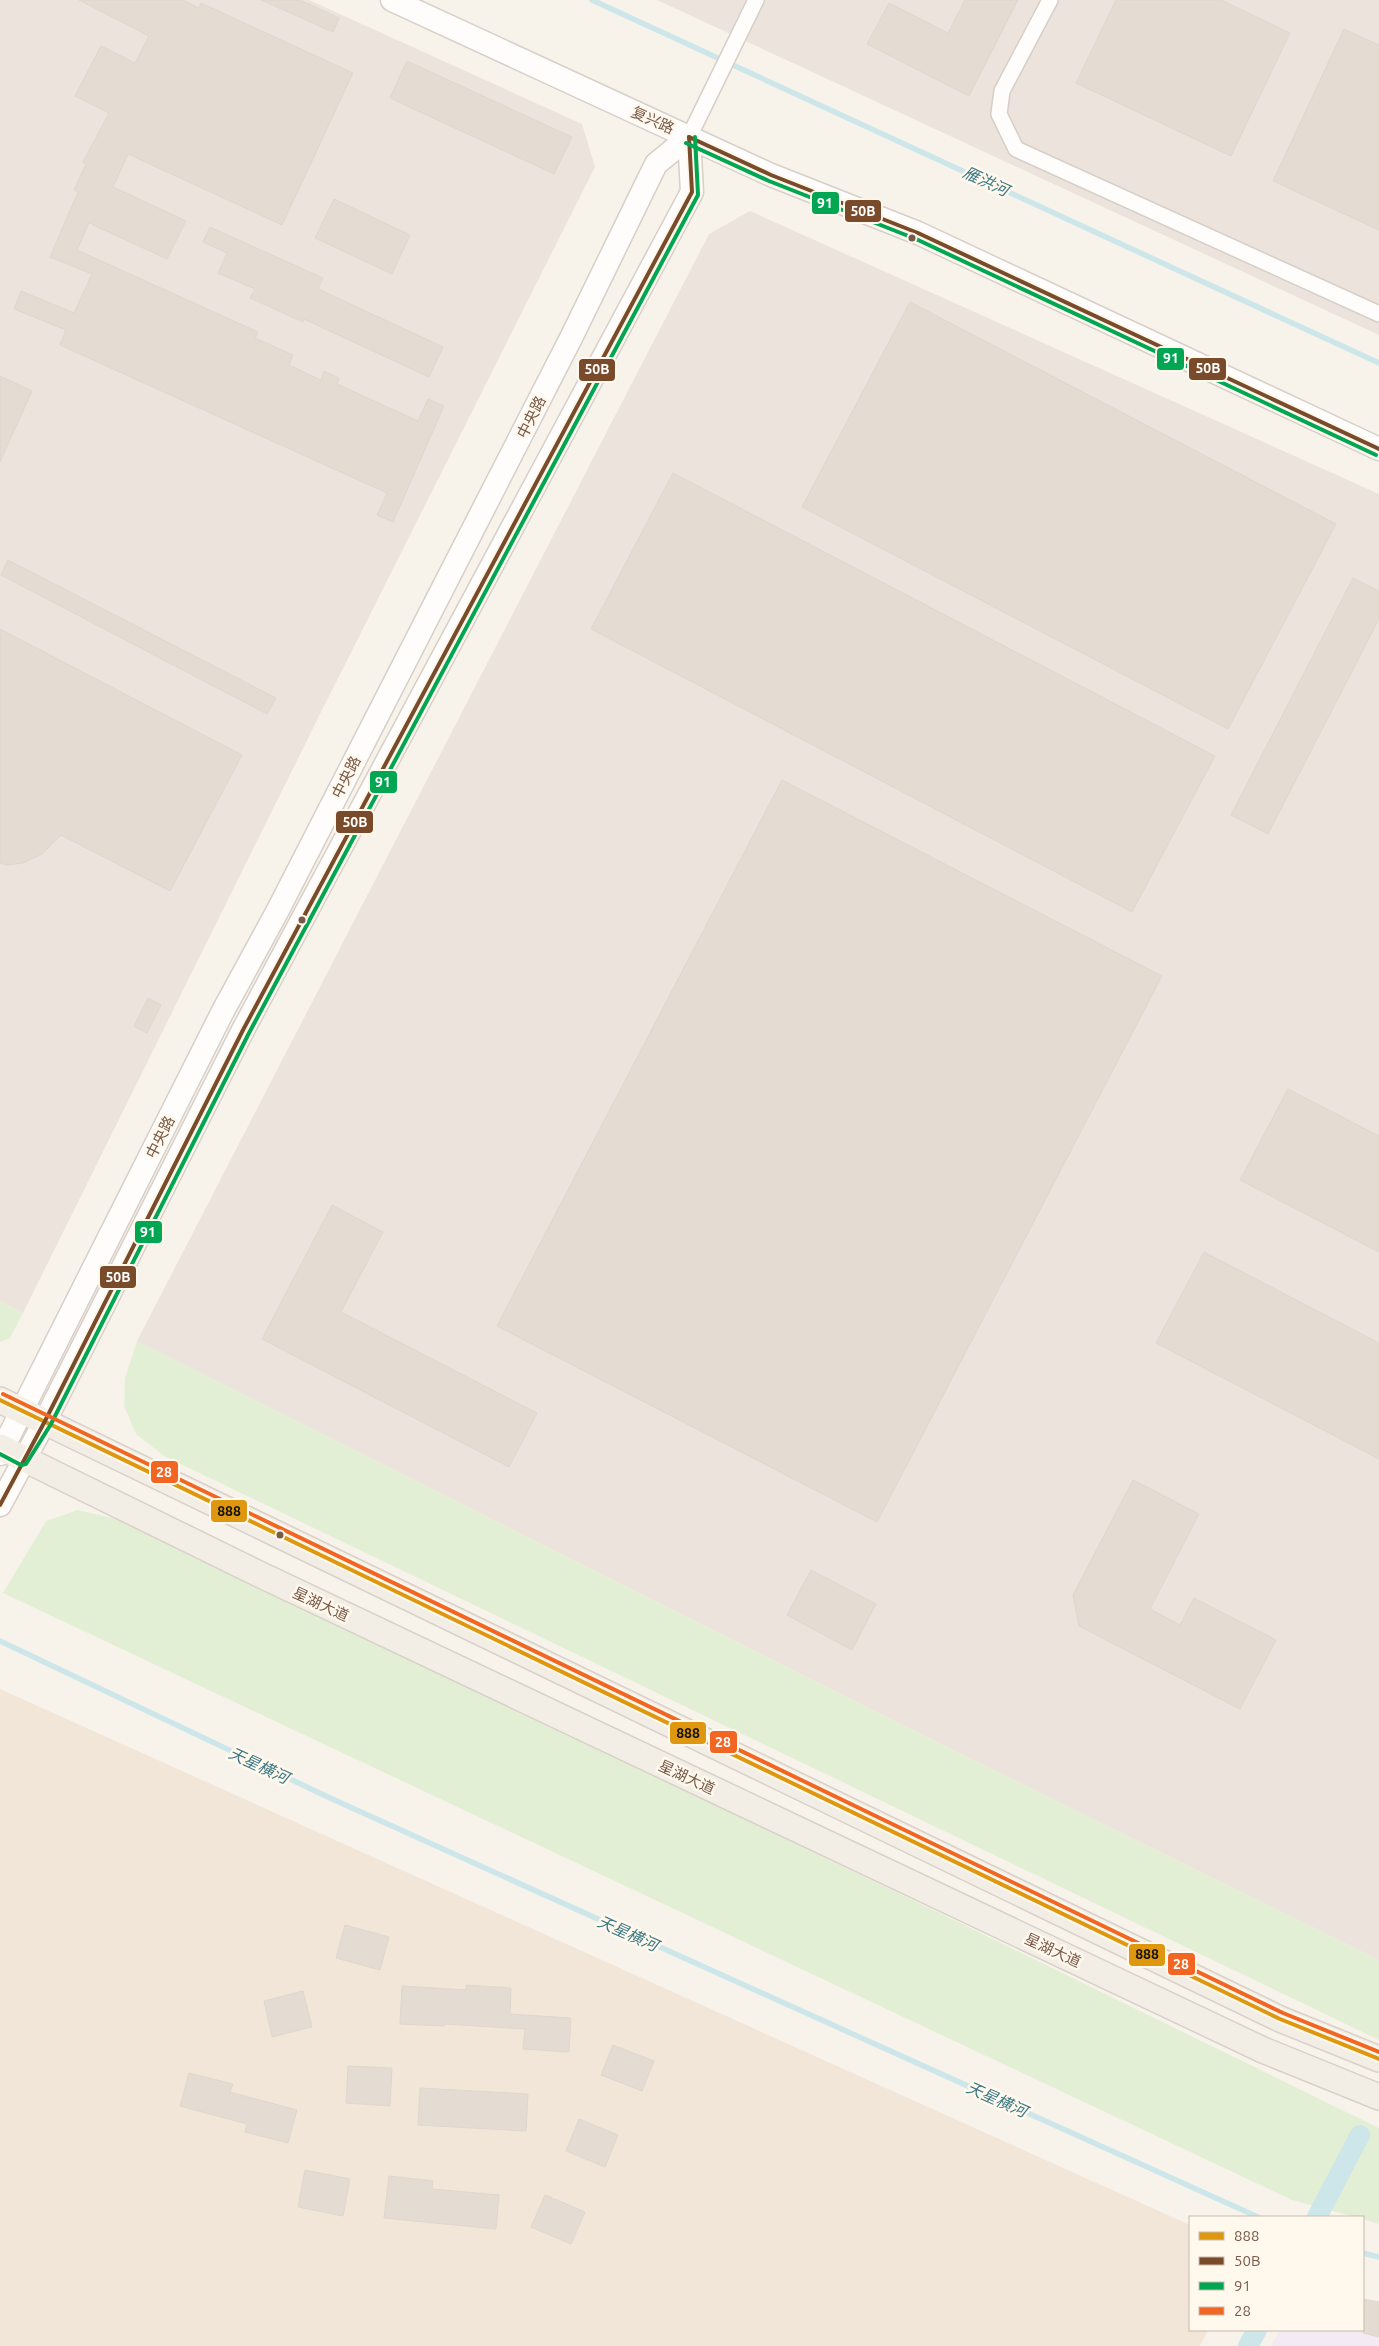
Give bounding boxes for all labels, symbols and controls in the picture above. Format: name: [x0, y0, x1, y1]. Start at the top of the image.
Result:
street label: 复兴路: [629, 103, 677, 137]
water label: 雁洪河: [960, 163, 1014, 201]
line badge: 91: [811, 191, 840, 215]
text: 91: [817, 195, 833, 211]
line badge: 50B: [844, 199, 882, 223]
text: 50B: [850, 203, 876, 219]
unlabelled marker: [907, 233, 917, 243]
line badge: 91: [1156, 347, 1185, 371]
text: 91: [1163, 350, 1179, 366]
line badge: 50B: [1188, 357, 1227, 381]
line badge: 50B: [578, 358, 616, 382]
text: 50B: [1195, 360, 1221, 376]
text: 50B: [584, 361, 610, 377]
street label: 中央路: [513, 393, 549, 441]
street label: 中央路: [328, 753, 364, 801]
line badge: 91: [369, 770, 398, 794]
text: 91: [375, 774, 391, 790]
line badge: 50B: [335, 810, 374, 834]
text: 50B: [342, 814, 368, 830]
unlabelled marker: [297, 915, 307, 925]
street label: 中央路: [142, 1113, 178, 1161]
line badge: 91: [134, 1220, 163, 1244]
text: 91: [140, 1224, 156, 1240]
line badge: 50B: [99, 1265, 137, 1289]
text: 50B: [105, 1269, 131, 1285]
line badge: 28: [150, 1460, 179, 1484]
text: 28: [156, 1464, 172, 1480]
line badge: 888: [210, 1499, 248, 1523]
text: 888: [217, 1503, 241, 1519]
unlabelled marker: [275, 1530, 285, 1540]
street label: 星湖大道: [290, 1584, 352, 1624]
line badge: 888: [669, 1721, 707, 1745]
text: 888: [676, 1725, 700, 1741]
line badge: 28: [709, 1730, 738, 1754]
text: 28: [715, 1734, 731, 1750]
water label: 天星横河: [226, 1743, 295, 1788]
street label: 星湖大道: [656, 1757, 718, 1797]
water label: 天星横河: [595, 1912, 664, 1955]
street label: 星湖大道: [1022, 1930, 1084, 1970]
line badge: 888: [1128, 1943, 1166, 1967]
text: 888: [1135, 1946, 1159, 1962]
line badge: 28: [1167, 1952, 1196, 1976]
text: 28: [1173, 1956, 1189, 1972]
water label: 天星横河: [964, 2078, 1033, 2121]
legend: [1189, 2216, 1364, 2331]
text: 888: [1234, 2227, 1259, 2244]
text: 50B: [1234, 2252, 1260, 2269]
text: 91: [1234, 2277, 1251, 2294]
text: 28: [1234, 2302, 1251, 2319]

